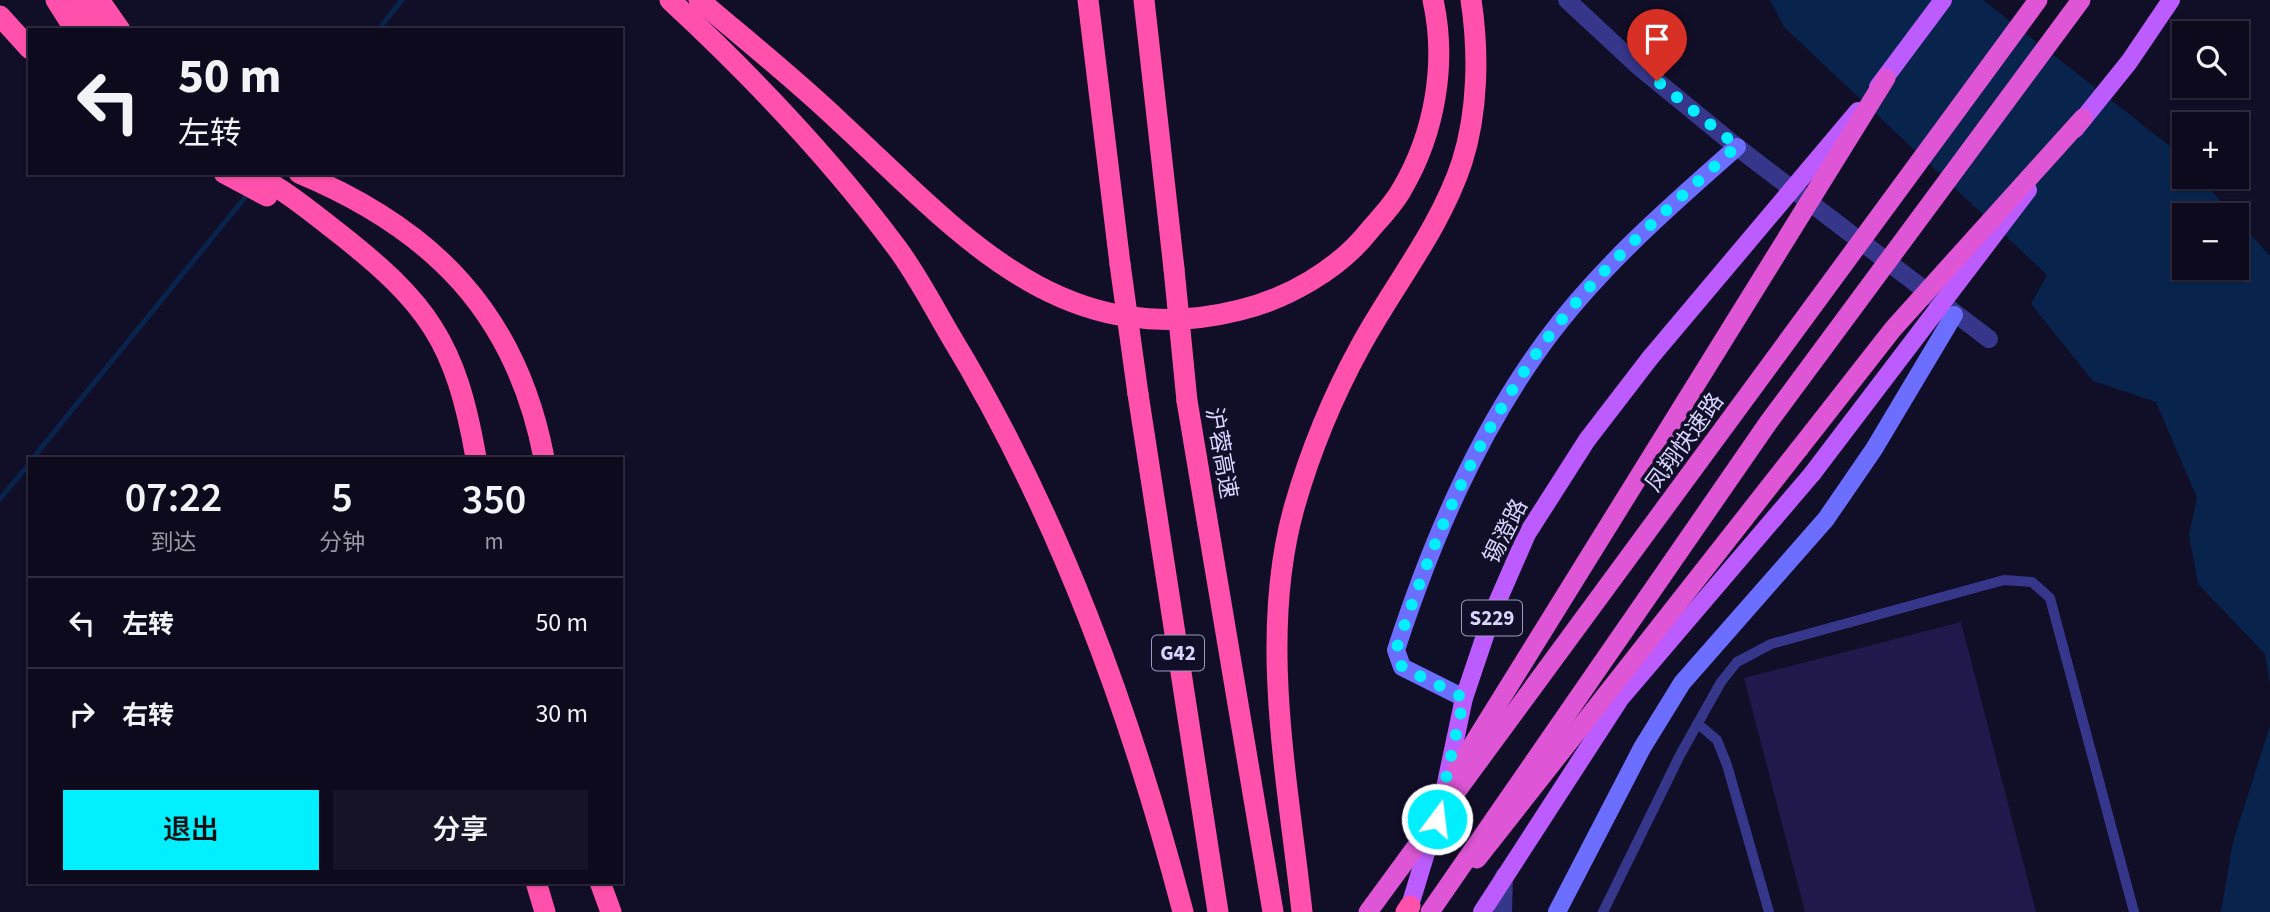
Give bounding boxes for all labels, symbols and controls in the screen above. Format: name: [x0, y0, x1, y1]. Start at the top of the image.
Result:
pin: [1627, 9, 1687, 81]
icon: arrive: [1638, 20, 1676, 58]
map controls: [2172, 21, 2249, 280]
button: search: [2172, 21, 2249, 98]
text: 50 m: [178, 42, 282, 112]
icon: left: [63, 56, 154, 147]
text: 左转: [178, 111, 242, 157]
button: +: [2172, 112, 2249, 189]
button: −: [2172, 203, 2249, 280]
street label: 凤翔快速路: [1637, 386, 1732, 499]
street label: 沪蓉高速: [1197, 405, 1246, 501]
text: 07:22: [125, 468, 222, 528]
text: 5: [331, 468, 353, 528]
text: 350: [462, 470, 526, 530]
street label: 锡澄路: [1475, 493, 1536, 569]
text: m: [484, 525, 504, 558]
text: 到达: [151, 526, 197, 559]
text: 分钟: [319, 526, 365, 559]
road number: S229: [1462, 600, 1522, 636]
icon: left: [63, 604, 101, 642]
text: 50 m: [535, 604, 588, 641]
text: 左转: [122, 606, 174, 643]
road number: G42: [1152, 636, 1204, 670]
icon: right: [63, 695, 101, 733]
text: 30 m: [535, 695, 588, 732]
text: 右转: [122, 697, 174, 734]
position arrow: [1400, 782, 1474, 856]
button: 退出: [63, 790, 319, 870]
button: 分享: [333, 790, 588, 870]

